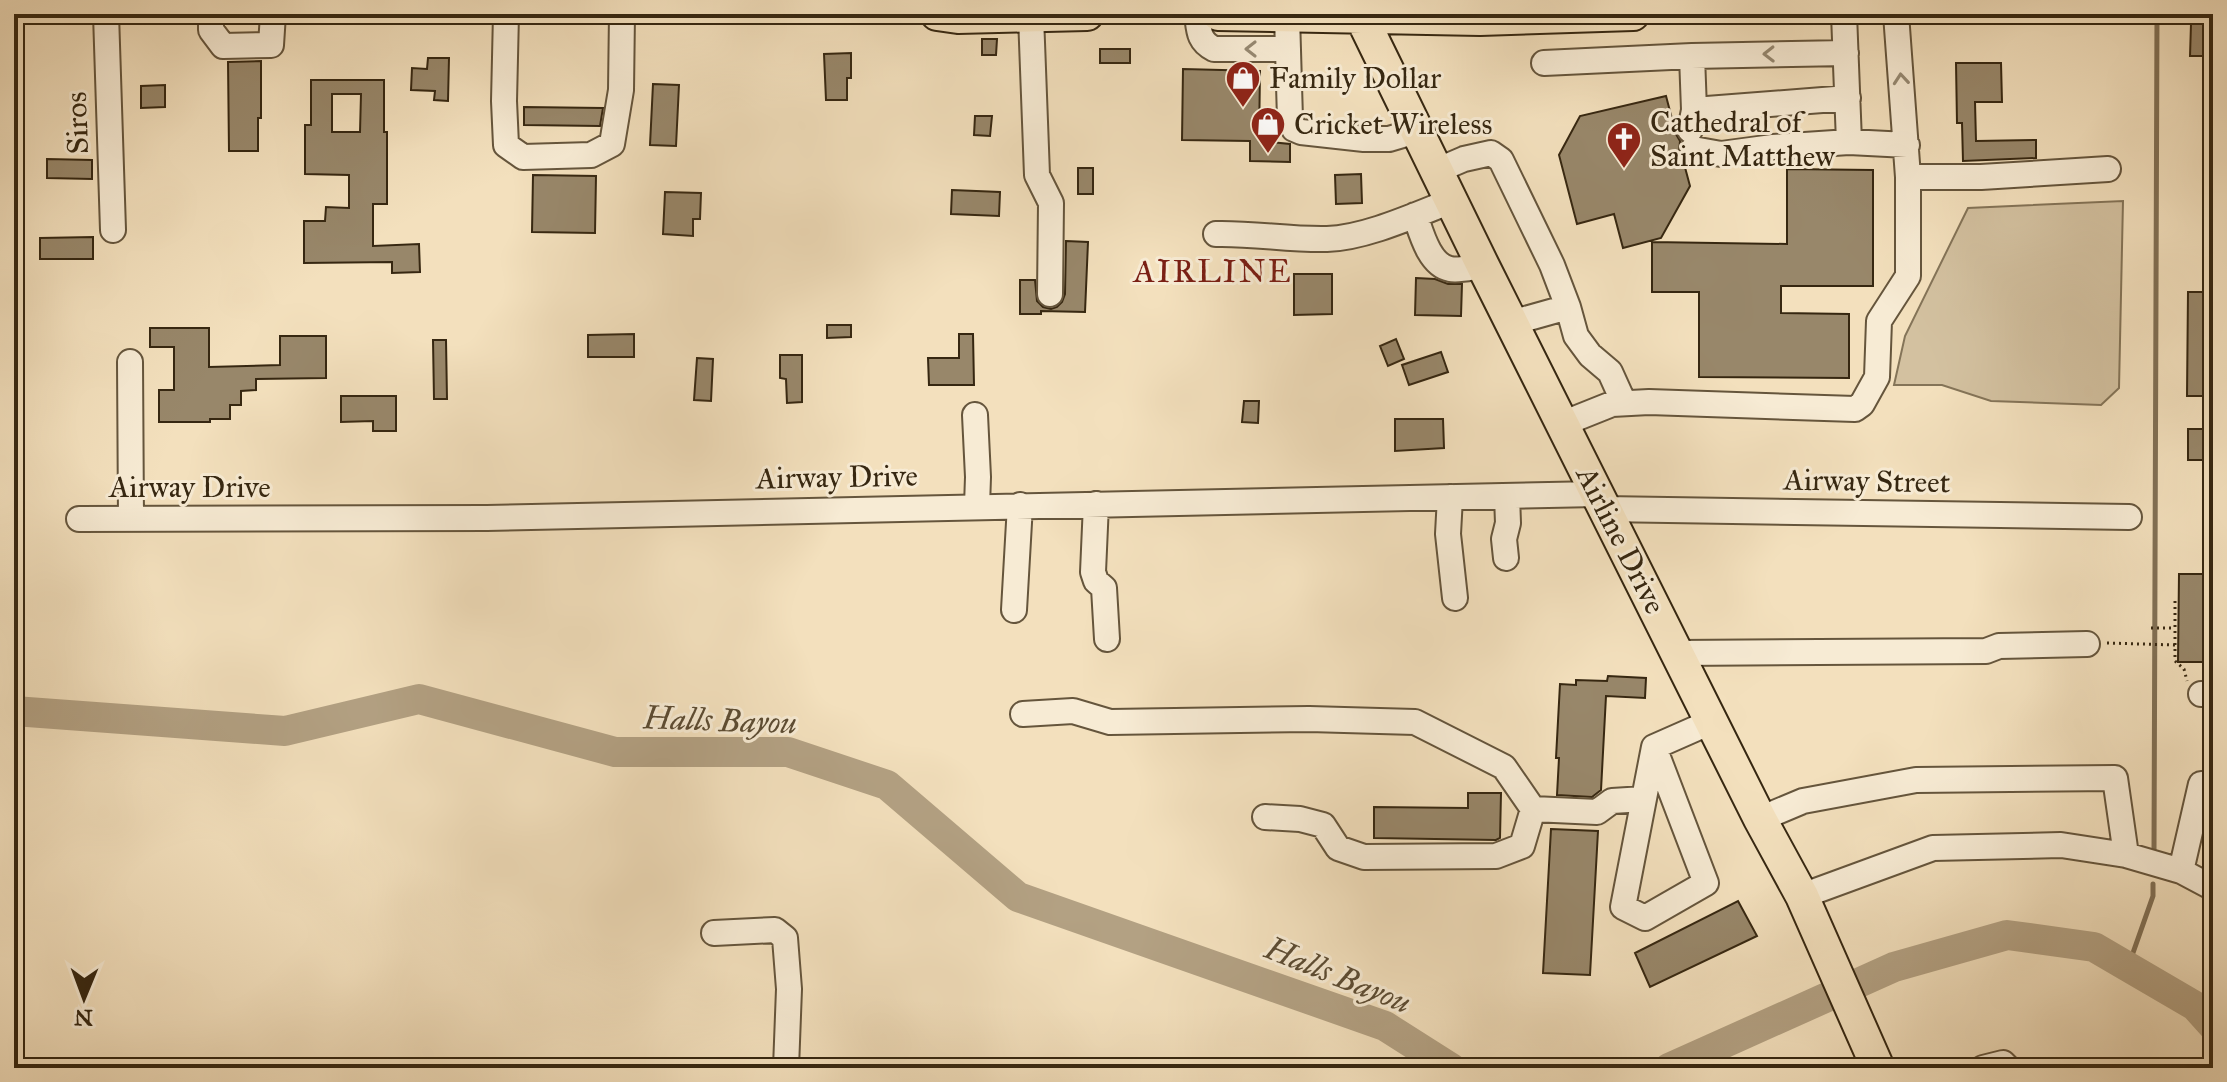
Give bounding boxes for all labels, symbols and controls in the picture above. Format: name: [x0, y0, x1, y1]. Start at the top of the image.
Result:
one-way arrow: [1244, 40, 1257, 58]
one-way arrow: [1762, 45, 1775, 63]
shop icon: Family Dollar: [1224, 59, 1262, 109]
place label: Family Dollar: [1269, 60, 1442, 96]
one-way arrow: [1893, 72, 1910, 85]
street label: Siros: [58, 91, 96, 155]
place label: Cathedral of Saint Matthew: [1650, 104, 1836, 174]
shop icon: Cricket Wireless: [1249, 105, 1287, 155]
place label: Cricket Wireless: [1294, 106, 1492, 142]
church icon: Cathedral of Saint Matthew: [1605, 120, 1643, 170]
district label: AIRLINE: [1131, 252, 1293, 291]
street label: Airway Drive: [754, 458, 918, 496]
street label: Airline Drive: [1568, 459, 1673, 620]
street label: Airway Street: [1781, 462, 1951, 500]
street label: Airway Drive: [107, 469, 271, 505]
water label: Halls Bayou: [641, 698, 798, 743]
water label: Halls Bayou: [1258, 928, 1417, 1022]
north arrow: [44, 958, 124, 1038]
text: N: [74, 1004, 93, 1031]

